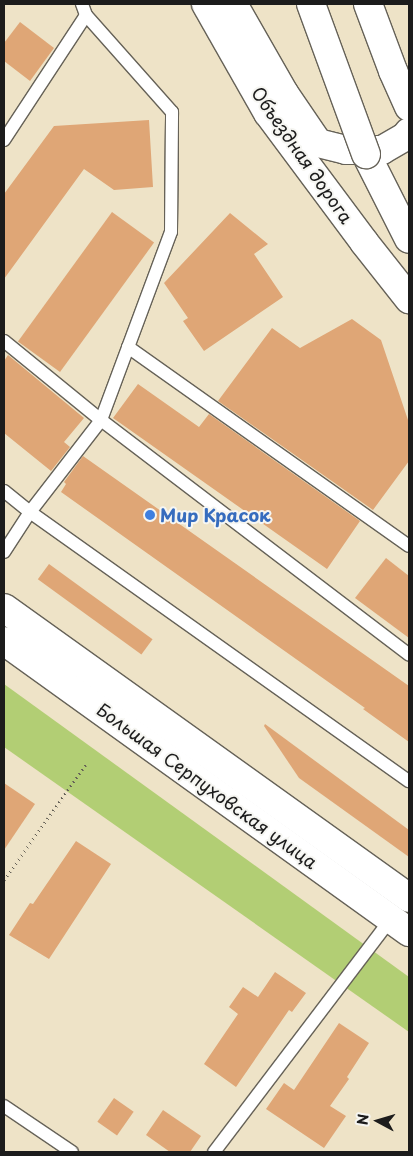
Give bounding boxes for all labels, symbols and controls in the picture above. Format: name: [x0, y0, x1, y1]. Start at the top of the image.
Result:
street label: Объездная дорога: [247, 82, 357, 228]
place label: Мир Красок: [160, 504, 272, 526]
marker: Мир Красок: [144, 509, 156, 521]
street label: Большая Серпуховская улица: [92, 698, 322, 874]
north arrow: [353, 1096, 403, 1146]
text: N: [352, 1113, 374, 1126]

